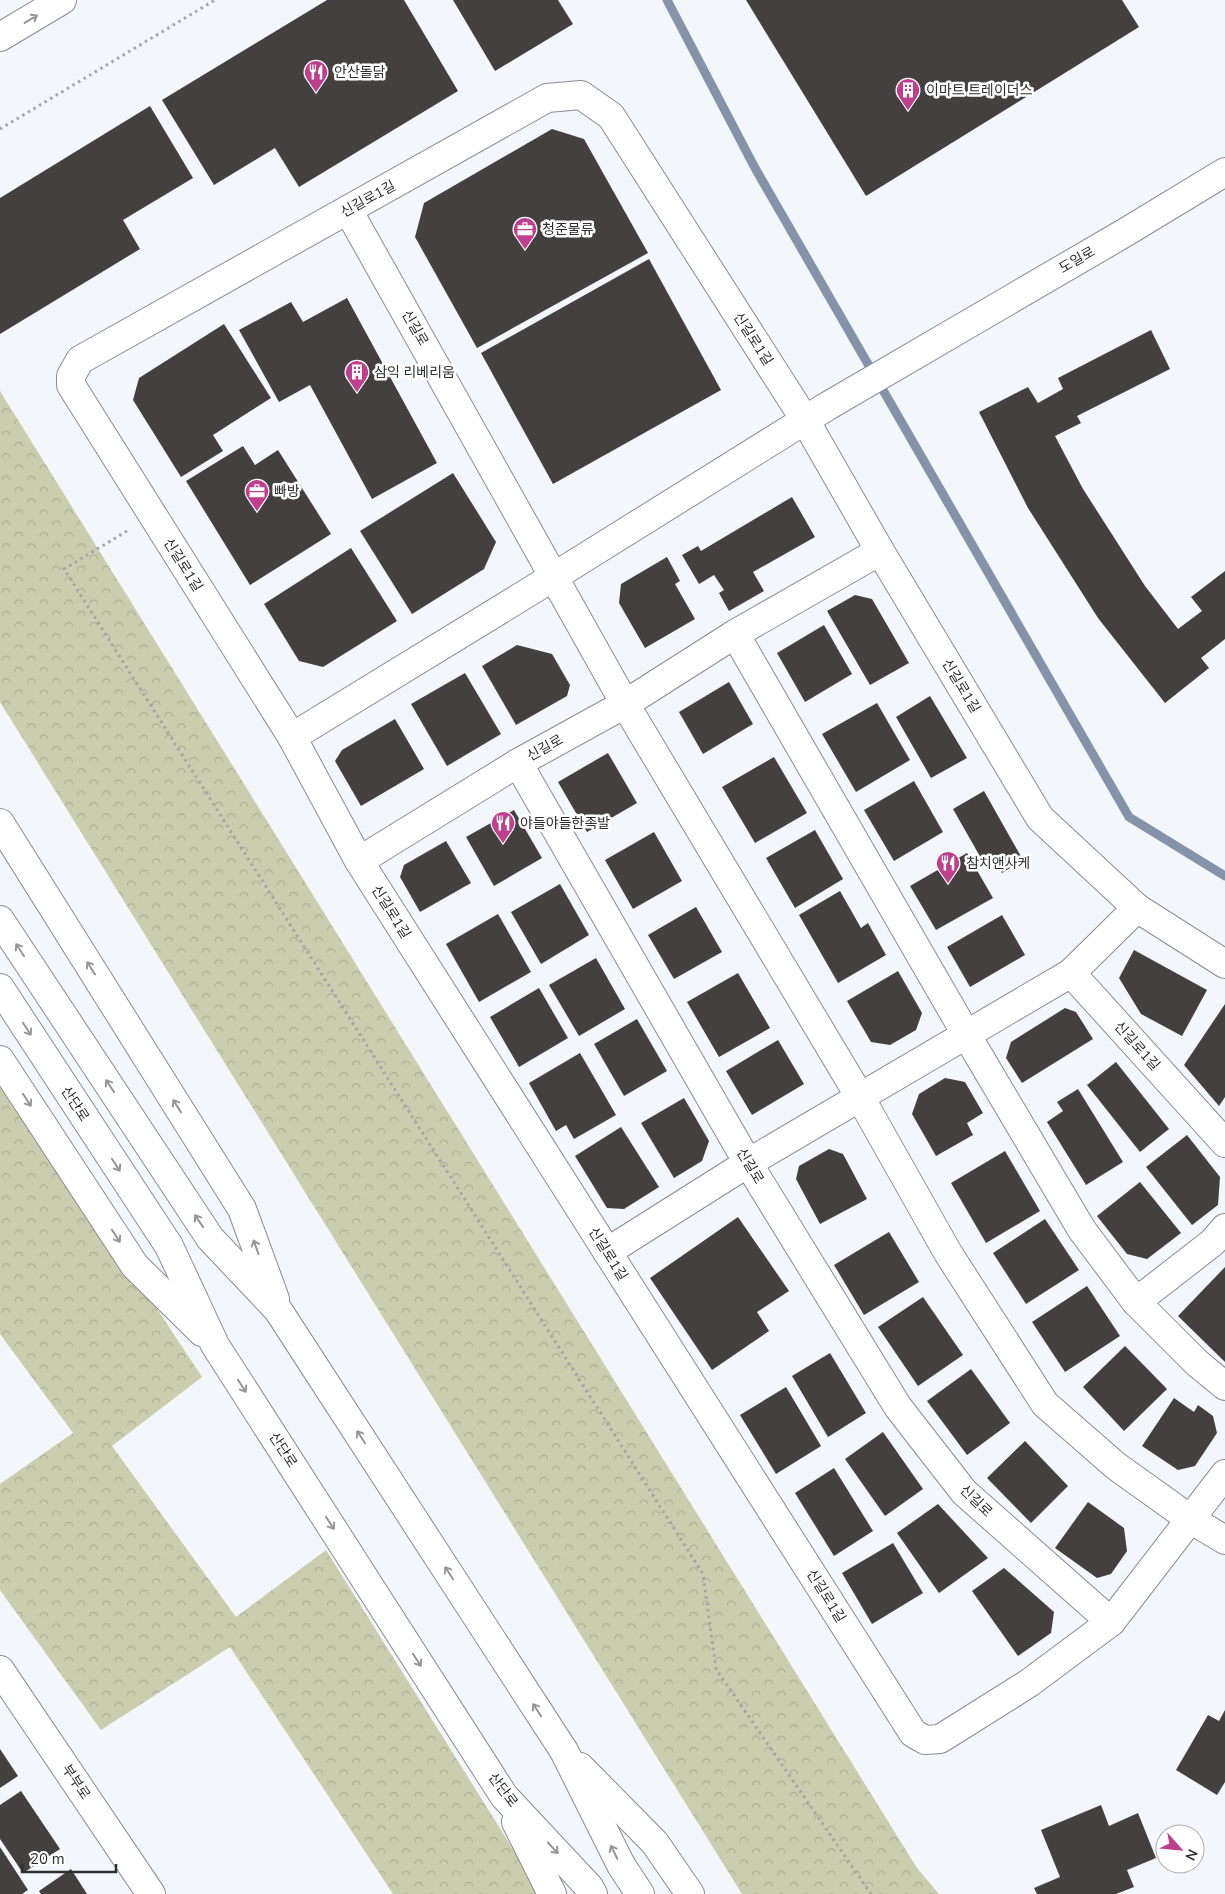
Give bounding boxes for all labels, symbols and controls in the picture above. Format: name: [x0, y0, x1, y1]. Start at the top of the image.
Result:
one-way arrow: [24, 13, 38, 23]
restaurant icon: 안산돌닭: [303, 59, 329, 93]
place label: 안산돌닭: [334, 63, 386, 82]
building icon: 이마트 트레이더스: [895, 77, 921, 111]
place label: 이마트 트레이더스: [926, 81, 1033, 100]
street label: 신길로1길: [337, 176, 399, 222]
office icon: 청준물류: [512, 216, 538, 250]
place label: 청준물류: [542, 220, 594, 239]
street label: 도일로: [1056, 242, 1099, 278]
street label: 신길로: [397, 307, 433, 350]
street label: 신길로1길: [729, 309, 777, 369]
building icon: 삼익 리베리움: [344, 359, 370, 393]
place label: 삼익 리베리움: [374, 363, 455, 382]
office icon: 빠방: [244, 478, 270, 512]
place label: 빠방: [274, 482, 300, 501]
street label: 신길로1길: [159, 535, 207, 595]
street label: 신길로1길: [937, 655, 985, 717]
street label: 신길로: [523, 730, 567, 766]
restaurant icon: 야들야들한족발: [490, 810, 516, 844]
place label: 야들야들한족발: [520, 814, 610, 833]
restaurant icon: 참치앤사케: [935, 850, 961, 884]
place label: 참치앤사케: [966, 854, 1030, 873]
street label: 신길로1길: [367, 882, 415, 942]
one-way arrow: [15, 944, 25, 958]
one-way arrow: [86, 962, 96, 976]
street label: 신길로1길: [1110, 1017, 1164, 1075]
one-way arrow: [21, 1022, 32, 1036]
one-way arrow: [104, 1079, 115, 1093]
street label: 산단로: [57, 1083, 94, 1125]
one-way arrow: [22, 1093, 32, 1107]
one-way arrow: [172, 1099, 183, 1113]
street label: 신길로: [732, 1145, 768, 1188]
one-way arrow: [110, 1158, 121, 1172]
one-way arrow: [194, 1215, 204, 1229]
street label: 신길로1길: [584, 1224, 632, 1284]
one-way arrow: [111, 1229, 121, 1243]
one-way arrow: [251, 1240, 260, 1256]
one-way arrow: [237, 1379, 247, 1393]
street label: 산단로: [265, 1429, 302, 1471]
one-way arrow: [355, 1430, 365, 1444]
street label: 신길로: [956, 1481, 997, 1521]
one-way arrow: [324, 1516, 335, 1530]
street label: 신길로1길: [802, 1566, 850, 1626]
one-way arrow: [444, 1567, 454, 1581]
one-way arrow: [412, 1653, 422, 1667]
one-way arrow: [532, 1703, 542, 1717]
street label: 부부로: [57, 1761, 95, 1803]
street label: 산단로: [484, 1769, 522, 1811]
north arrow: [1155, 1824, 1205, 1874]
scale bar: [22, 1842, 116, 1874]
one-way arrow: [547, 1842, 559, 1854]
one-way arrow: [609, 1845, 619, 1860]
text: N: [1180, 1846, 1202, 1864]
text: 20 m: [30, 1849, 65, 1869]

